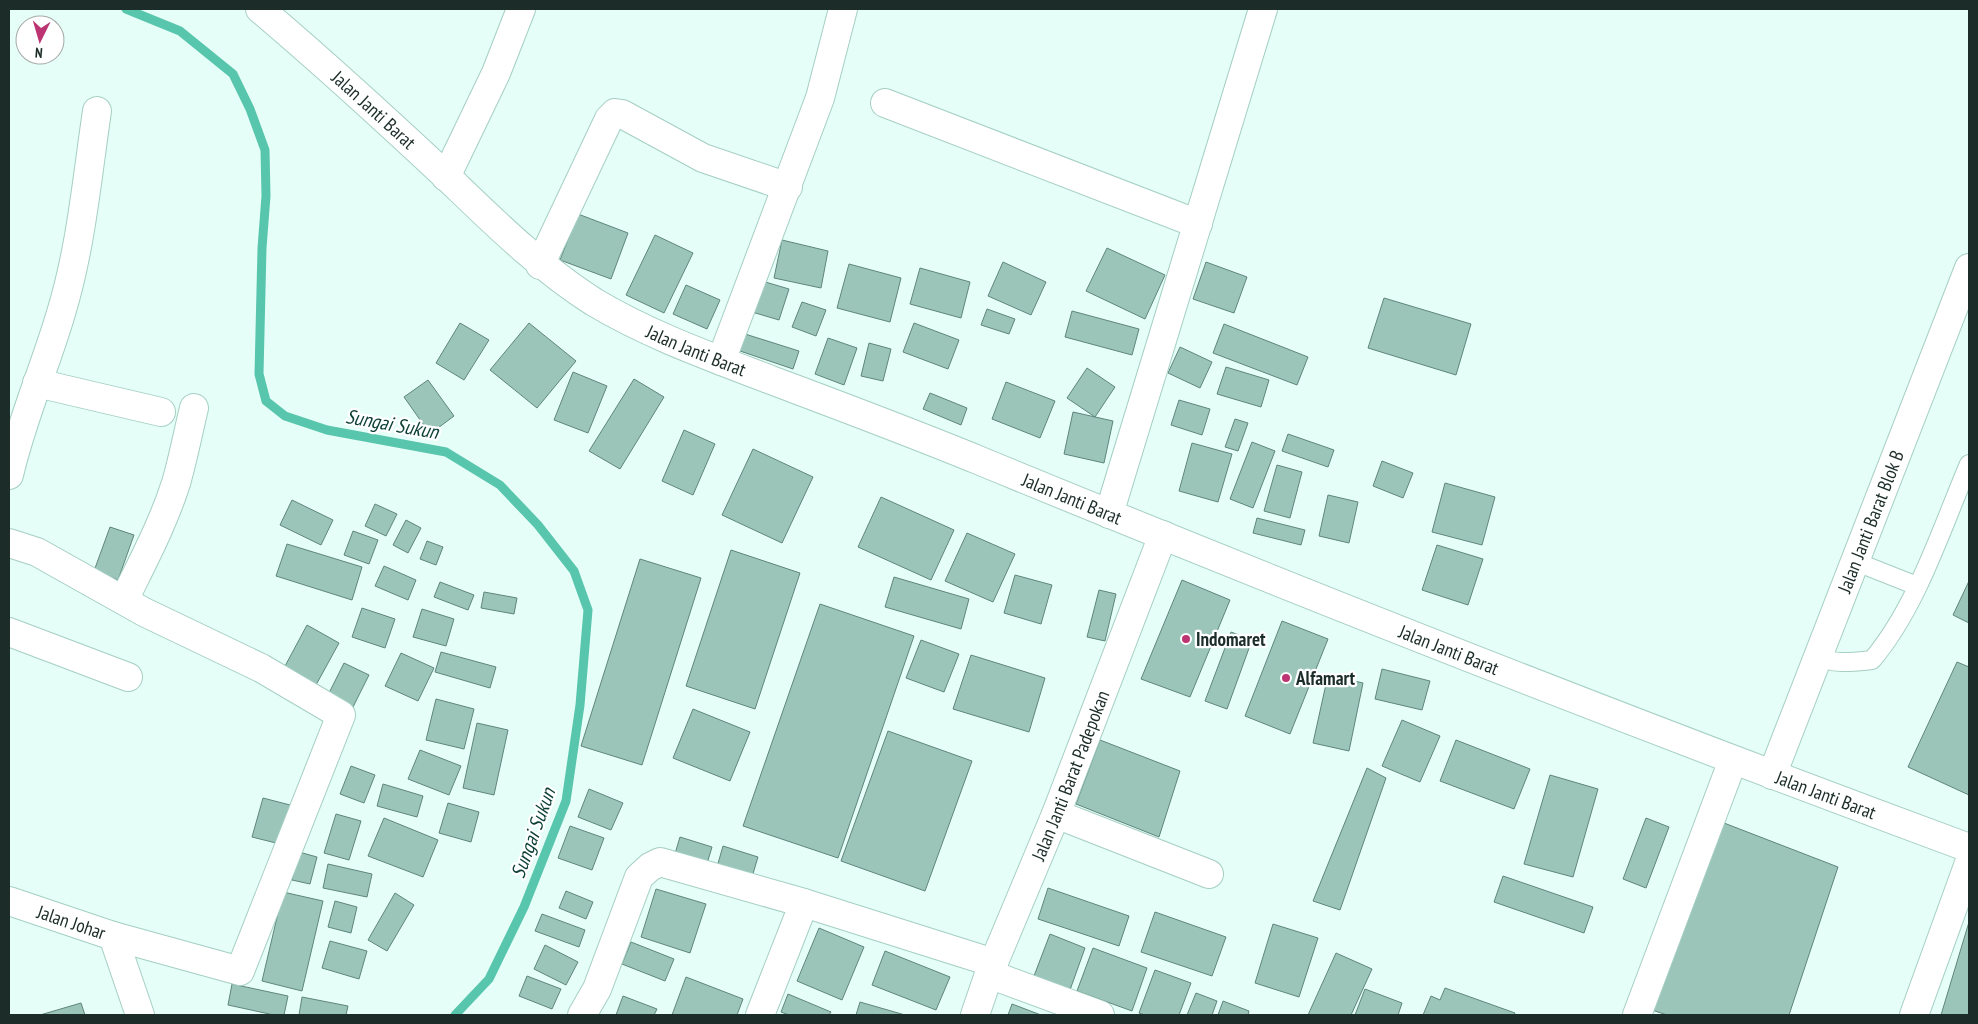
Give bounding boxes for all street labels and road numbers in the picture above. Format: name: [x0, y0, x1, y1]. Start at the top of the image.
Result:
street label: Jalan Janti Barat: [326, 65, 422, 154]
street label: Jalan Janti Barat: [642, 319, 750, 382]
street label: Jalan Janti Barat Blok B: [1832, 447, 1909, 597]
street label: Jalan Janti Barat: [1018, 467, 1126, 530]
street label: Jalan Janti Barat: [1395, 619, 1503, 680]
street label: Jalan Janti Barat Padepokan: [1026, 687, 1114, 865]
street label: Jalan Janti Barat: [1772, 765, 1880, 825]
street label: Jalan Johar: [33, 899, 110, 945]

